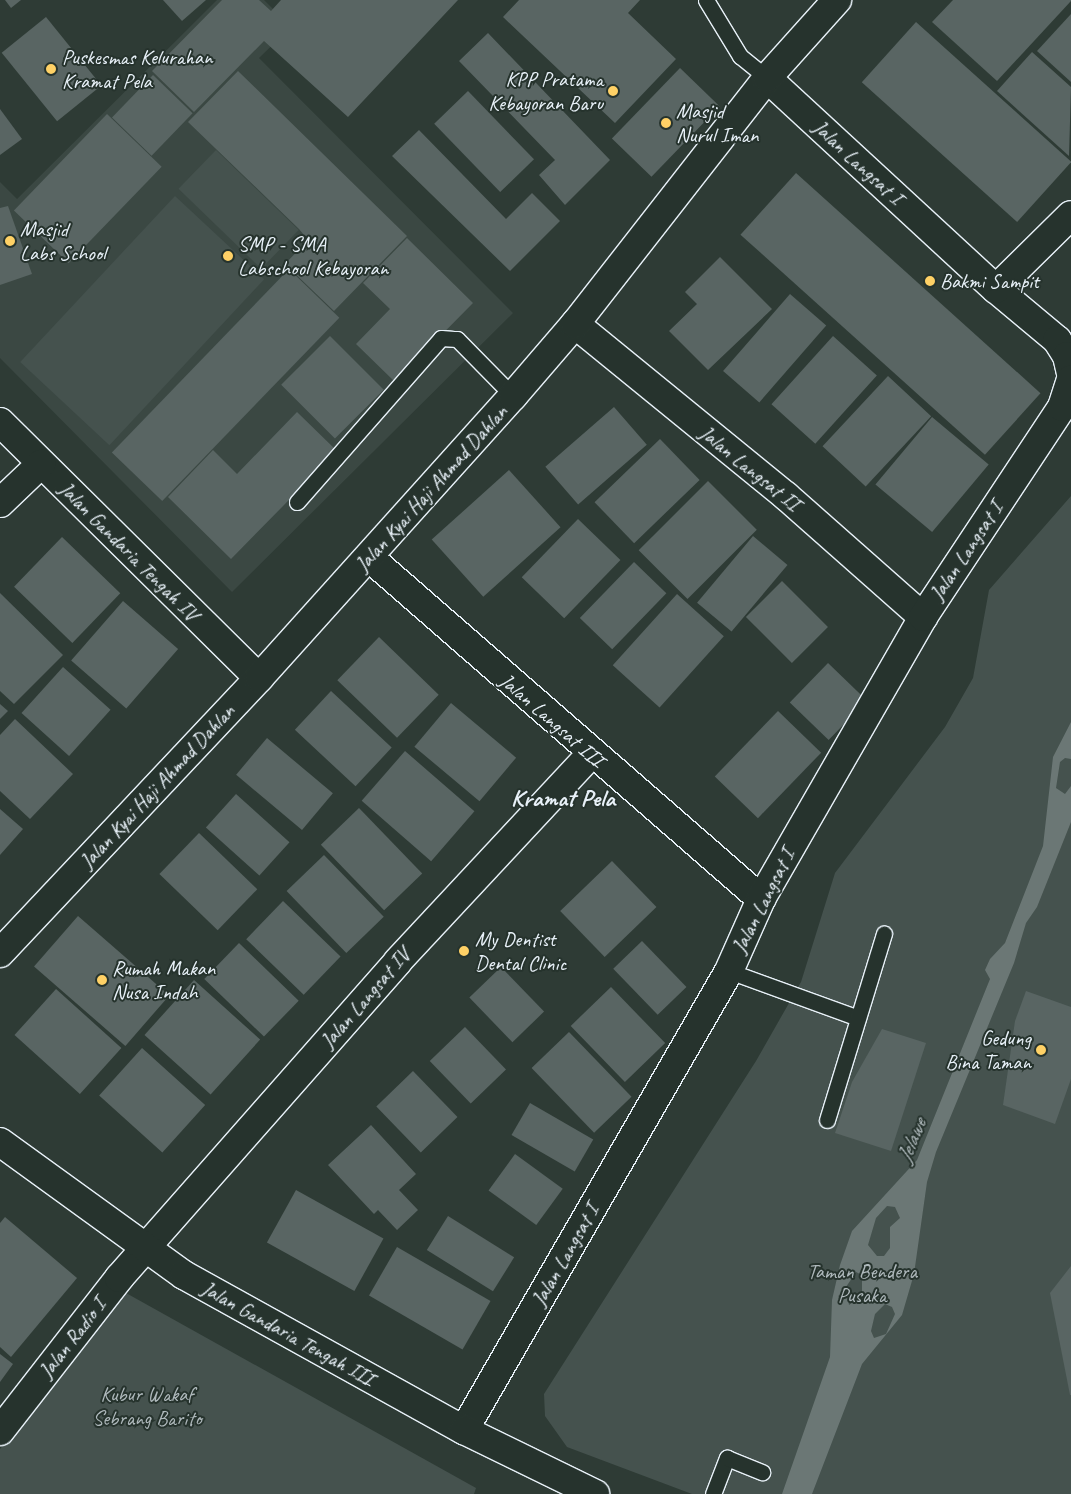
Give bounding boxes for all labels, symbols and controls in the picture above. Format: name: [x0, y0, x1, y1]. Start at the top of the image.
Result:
place label: Puskesmas Kelurahan Kramat Pela: [62, 44, 213, 94]
marker: Puskesmas Kelurahan Kramat Pela: [44, 62, 58, 76]
place label: KPP Pratama Kebayoran Baru: [488, 66, 603, 116]
marker: KPP Pratama Kebayoran Baru: [607, 85, 619, 97]
place label: Masjid Nurul Iman: [676, 98, 759, 148]
street label: Jalan Langsat I: [808, 114, 908, 210]
marker: Masjid Nurul Iman: [660, 117, 672, 129]
place label: Masjid Labs School: [20, 216, 105, 266]
place label: SMP - SMA Labschool Kebayoran: [238, 231, 388, 281]
marker: Masjid Labs School: [4, 235, 16, 247]
marker: SMP - SMA Labschool Kebayoran: [222, 250, 234, 262]
place label: Bakmi Sampit: [940, 268, 1039, 294]
marker: Bakmi Sampit: [924, 275, 936, 287]
street label: Jalan Kyai Haji Ahmad Dahlan: [348, 398, 514, 578]
street label: Jalan Langsat II: [695, 420, 805, 516]
street label: Jalan Gandaria Tengah IV: [54, 476, 204, 626]
street label: Jalan Langsat I: [924, 497, 1008, 605]
street label: Jalan Langsat III: [495, 668, 609, 772]
street label: Jalan Kyai Haji Ahmad Dahlan: [73, 697, 241, 875]
district label: Kramat Pela: [512, 785, 614, 813]
street label: Jalan Langsat I: [726, 845, 800, 957]
place label: My Dentist Dental Clinic: [475, 926, 566, 976]
street label: Jalan Langsat IV: [315, 943, 415, 1053]
marker: My Dentist Dental Clinic: [457, 944, 471, 958]
place label: Rumah Makan Nusa Indah: [112, 955, 215, 1005]
marker: Rumah Makan Nusa Indah: [96, 974, 108, 986]
place label: Gedung Bina Taman: [946, 1025, 1031, 1075]
marker: Gedung Bina Taman: [1035, 1044, 1047, 1056]
water label: Jelawe: [891, 1115, 933, 1167]
street label: Jalan Langsat I: [526, 1200, 604, 1310]
park label: Taman Bendera Pusaka: [807, 1258, 917, 1308]
street label: Jalan Gandaria Tengah III: [197, 1275, 379, 1391]
street label: Jalan Radio I: [33, 1293, 111, 1383]
park label: Kubur Wakaf Sebrang Barito: [92, 1381, 202, 1431]

